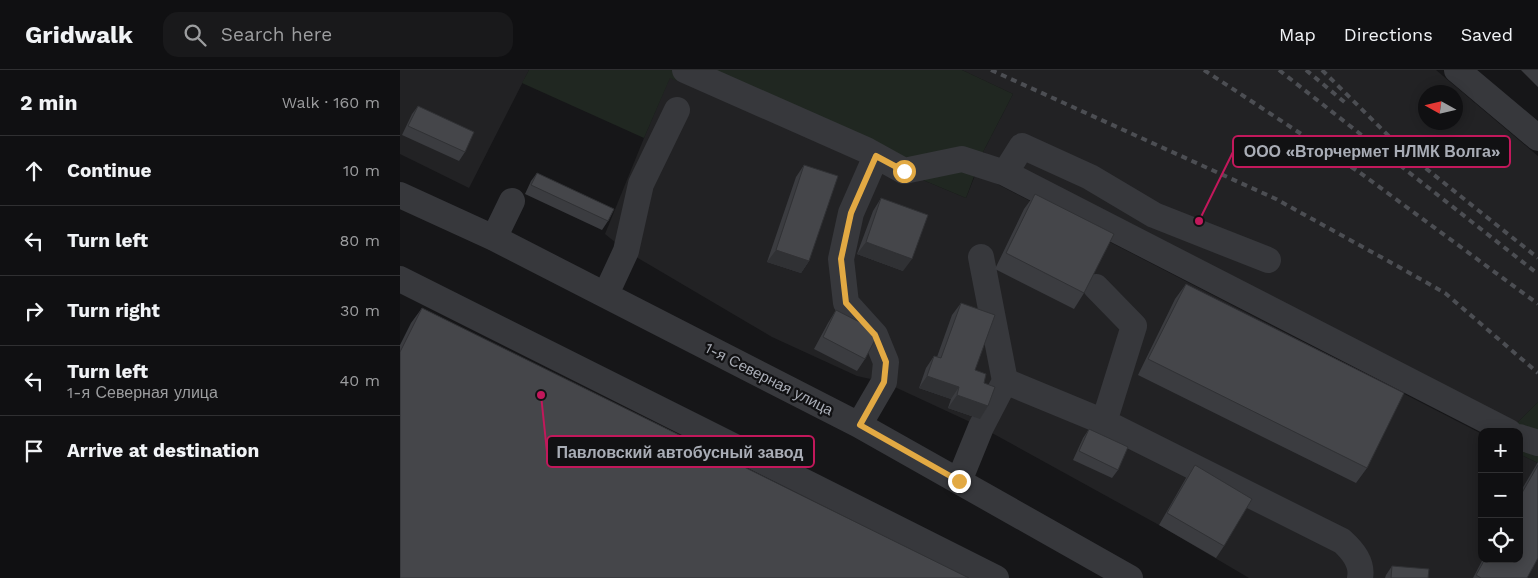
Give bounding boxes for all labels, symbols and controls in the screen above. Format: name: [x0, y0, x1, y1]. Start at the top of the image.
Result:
search box: [163, 12, 513, 57]
text: Gridwalk: [25, 21, 133, 49]
icon: search: [181, 21, 209, 49]
text: Search here: [221, 23, 332, 46]
text: Map: [1279, 24, 1316, 45]
text: Directions: [1344, 24, 1433, 45]
text: Saved: [1461, 24, 1513, 45]
north arrow: [1418, 85, 1463, 130]
text: 2 min: [20, 90, 77, 115]
text: Walk · 160 m: [282, 93, 380, 112]
callout: ООО «Вторчермет НЛМК Волга»: [1233, 136, 1510, 167]
text: ООО «Вторчермет НЛМК Волга»: [1244, 142, 1500, 161]
icon: ahead: [20, 157, 48, 185]
text: Continue: [67, 159, 151, 182]
route start: [893, 160, 916, 183]
text: 10 m: [343, 161, 380, 180]
icon: left: [20, 227, 48, 255]
text: Turn left: [67, 229, 148, 252]
text: 80 m: [339, 231, 380, 250]
icon: right: [20, 297, 48, 325]
text: Turn right: [67, 299, 160, 322]
text: 30 m: [340, 301, 380, 320]
street label: 1-я Северная улица: [702, 339, 837, 419]
text: Turn left: [67, 360, 148, 383]
icon: left: [20, 367, 48, 395]
text: 40 m: [340, 371, 380, 390]
text: 1-я Северная улица: [67, 383, 218, 402]
map controls: [1478, 428, 1523, 563]
button: +: [1478, 428, 1523, 473]
callout: Павловский автобусный завод: [547, 436, 814, 467]
icon: arrive: [20, 437, 48, 465]
text: Arrive at destination: [67, 439, 259, 462]
text: Павловский автобусный завод: [556, 443, 804, 462]
route end: [948, 470, 971, 493]
button: −: [1478, 473, 1523, 518]
button: locate: [1478, 518, 1523, 563]

